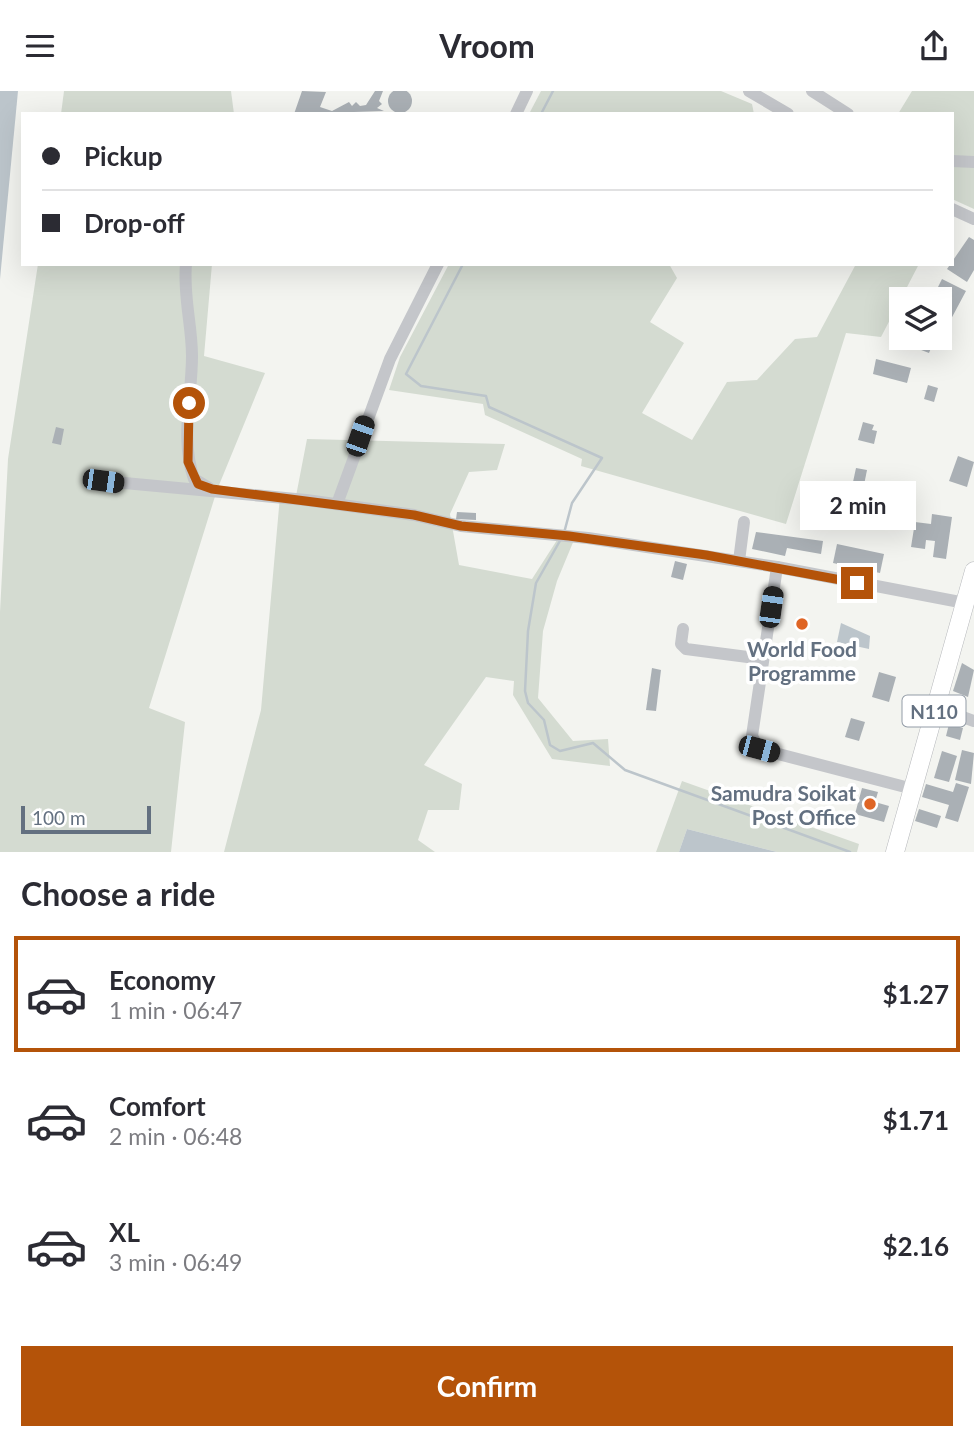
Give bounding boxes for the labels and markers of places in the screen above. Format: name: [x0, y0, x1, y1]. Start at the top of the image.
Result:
marker: World Food Programme: [794, 616, 810, 632]
place label: World Food Programme: [747, 636, 857, 685]
place label: Samudra Soikat Post Office: [711, 780, 856, 829]
marker: Samudra Soikat Post Office: [862, 796, 878, 812]

